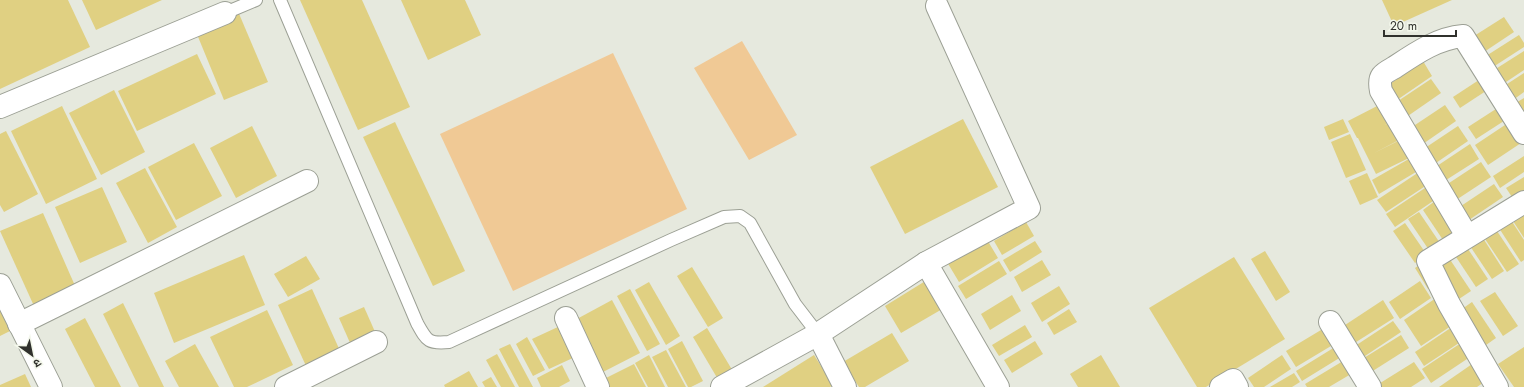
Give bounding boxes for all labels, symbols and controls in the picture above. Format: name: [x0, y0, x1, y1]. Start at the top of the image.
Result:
scale bar: [1384, 12, 1456, 38]
text: 20 m: [1390, 17, 1417, 35]
north arrow: [12, 335, 52, 375]
text: उ: [30, 355, 45, 372]

